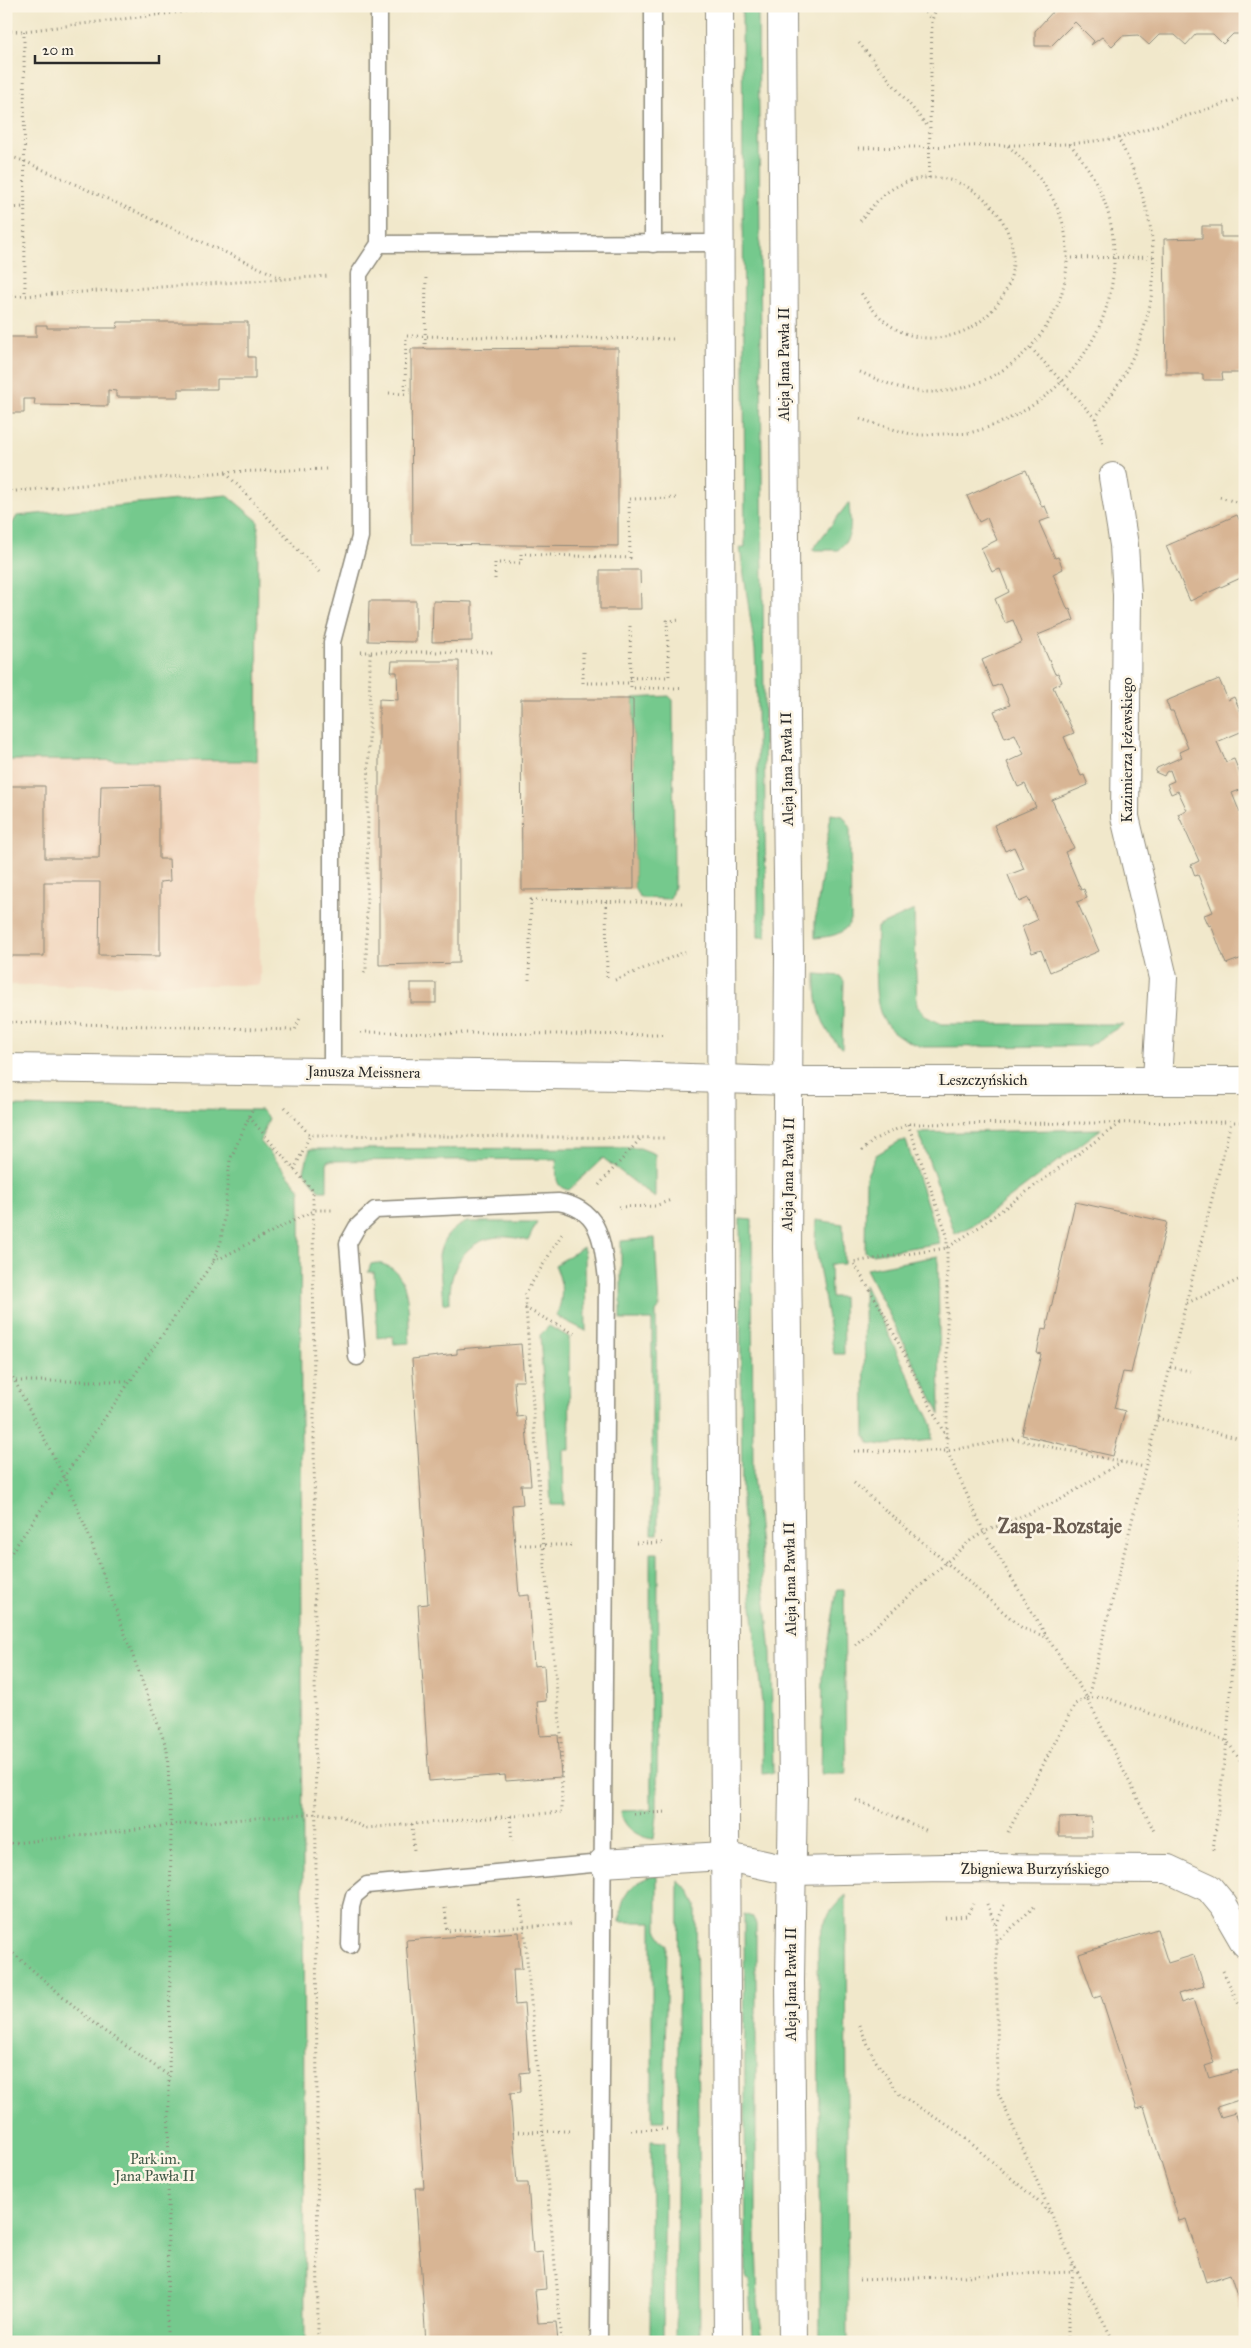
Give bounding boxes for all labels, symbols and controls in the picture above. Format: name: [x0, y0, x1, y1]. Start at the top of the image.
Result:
scale bar: [35, 32, 159, 64]
text: 20 m: [42, 41, 74, 59]
street label: Aleja Jana Pawła II: [775, 307, 794, 422]
street label: Kazimierza Jeżewskiego: [1118, 677, 1137, 823]
street label: Aleja Jana Pawła II: [777, 712, 798, 827]
street label: Janusza Meissnera: [305, 1062, 421, 1083]
street label: Leszczyńskich: [938, 1071, 1028, 1089]
street label: Aleja Jana Pawła II: [778, 1117, 799, 1232]
district label: Zaspa-Rozstaje: [998, 1514, 1123, 1539]
street label: Aleja Jana Pawła II: [780, 1522, 801, 1637]
street label: Zbigniewa Burzyńskiego: [961, 1860, 1110, 1878]
street label: Aleja Jana Pawła II: [782, 1927, 801, 2042]
park label: Park im. Jana Pawła II: [113, 2150, 195, 2186]

